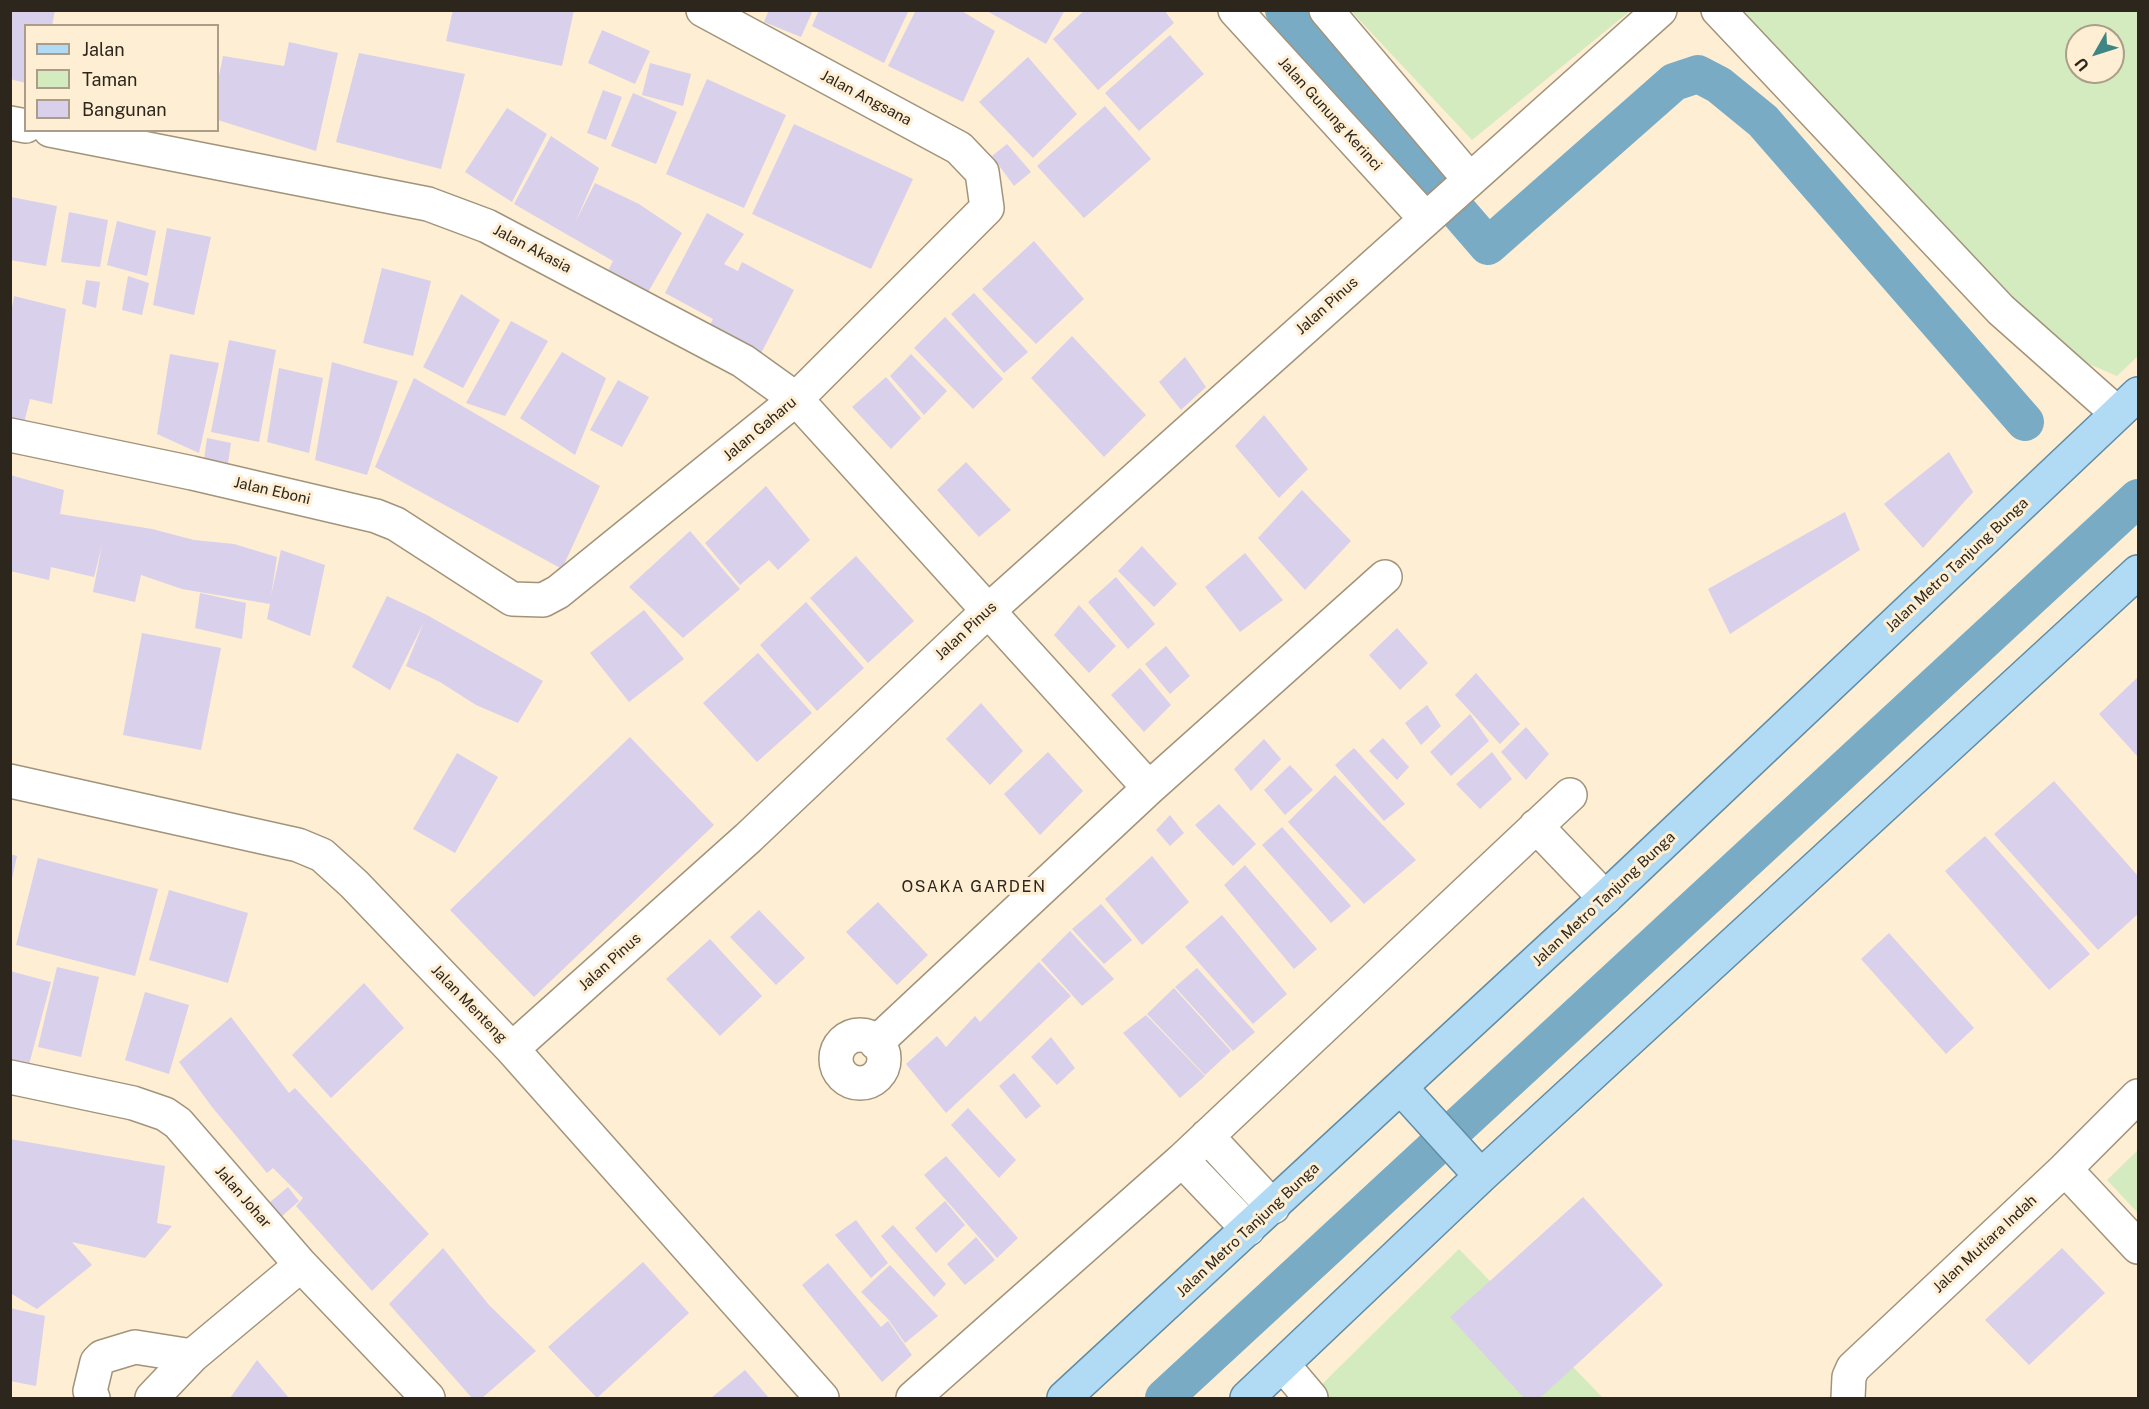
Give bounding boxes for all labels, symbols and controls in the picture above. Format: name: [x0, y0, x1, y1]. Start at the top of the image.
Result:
legend: [24, 24, 219, 132]
north arrow: [2065, 24, 2125, 84]
text: Jalan: [82, 39, 125, 60]
street label: Jalan Gunung Kerinci: [1274, 54, 1386, 174]
text: U: [2071, 54, 2093, 75]
street label: Jalan Angsana: [817, 66, 915, 130]
text: Taman: [82, 69, 137, 90]
text: Bangunan: [82, 99, 167, 120]
street label: Jalan Akasia: [490, 221, 574, 277]
street label: Jalan Pinus: [1292, 273, 1362, 339]
street label: Jalan Gaharu: [720, 393, 800, 465]
street label: Jalan Eboni: [232, 473, 312, 509]
street label: Jalan Metro Tanjung Bunga: [1882, 494, 2032, 636]
street label: Jalan Pinus: [932, 598, 1000, 664]
street label: Jalan Metro Tanjung Bunga: [1529, 828, 1679, 970]
district label: OSAKA GARDEN: [901, 877, 1047, 897]
street label: Jalan Pinus: [575, 929, 645, 995]
street label: Jalan Menteng: [427, 961, 511, 1047]
street label: Jalan Metro Tanjung Bunga: [1173, 1159, 1323, 1301]
street label: Jalan Johar: [211, 1162, 275, 1232]
street label: Jalan Mutiara Indah: [1929, 1191, 2041, 1297]

